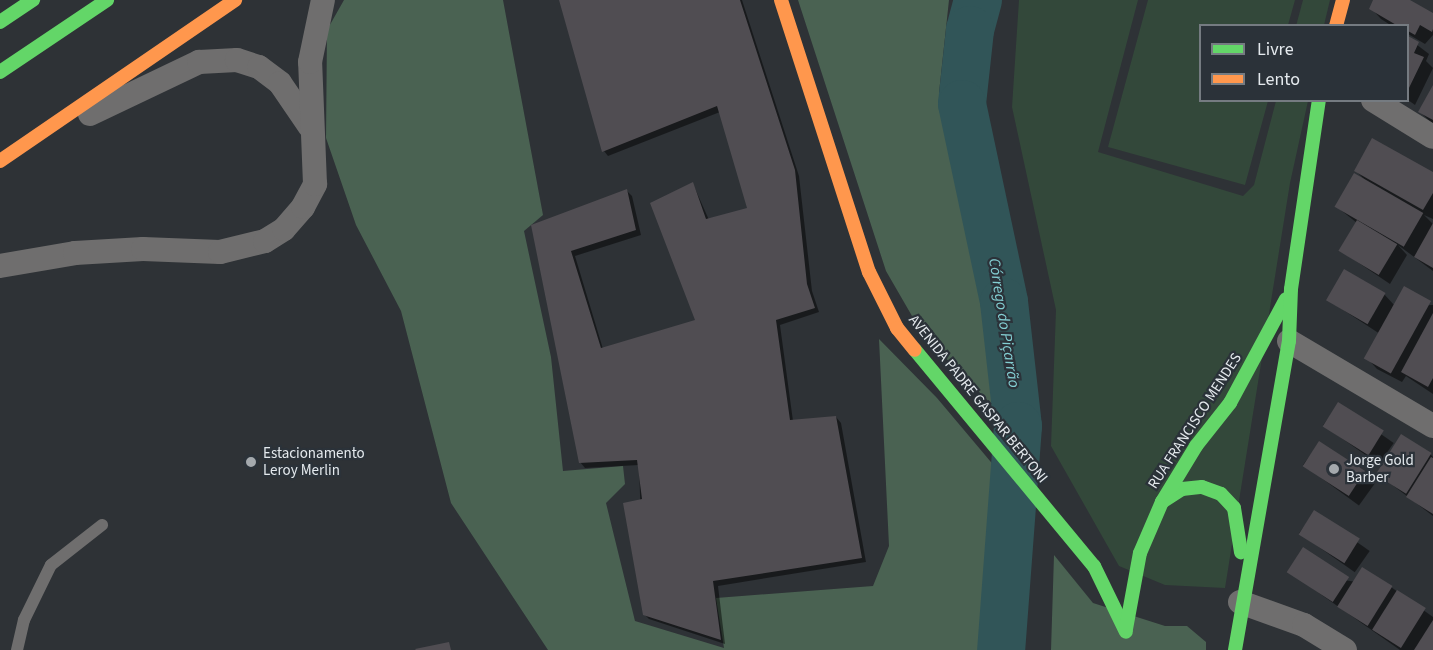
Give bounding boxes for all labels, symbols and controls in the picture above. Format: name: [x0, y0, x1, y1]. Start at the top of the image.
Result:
legend: [1199, 24, 1409, 102]
text: Livre: [1257, 37, 1294, 62]
text: Lento: [1257, 67, 1300, 92]
water label: Córrego do Piçarrão: [984, 257, 1024, 389]
street label: AVENIDA PADRE GASPAR BERTONI: [905, 311, 1051, 487]
street label: RUA FRANCISCO MENDES: [1144, 350, 1246, 492]
place label: Estacionamento Leroy Merlin: [263, 444, 365, 479]
place label: Jorge Gold Barber: [1346, 451, 1414, 486]
marker: Estacionamento Leroy Merlin: [244, 455, 258, 469]
marker: Jorge Gold Barber: [1327, 462, 1341, 476]

